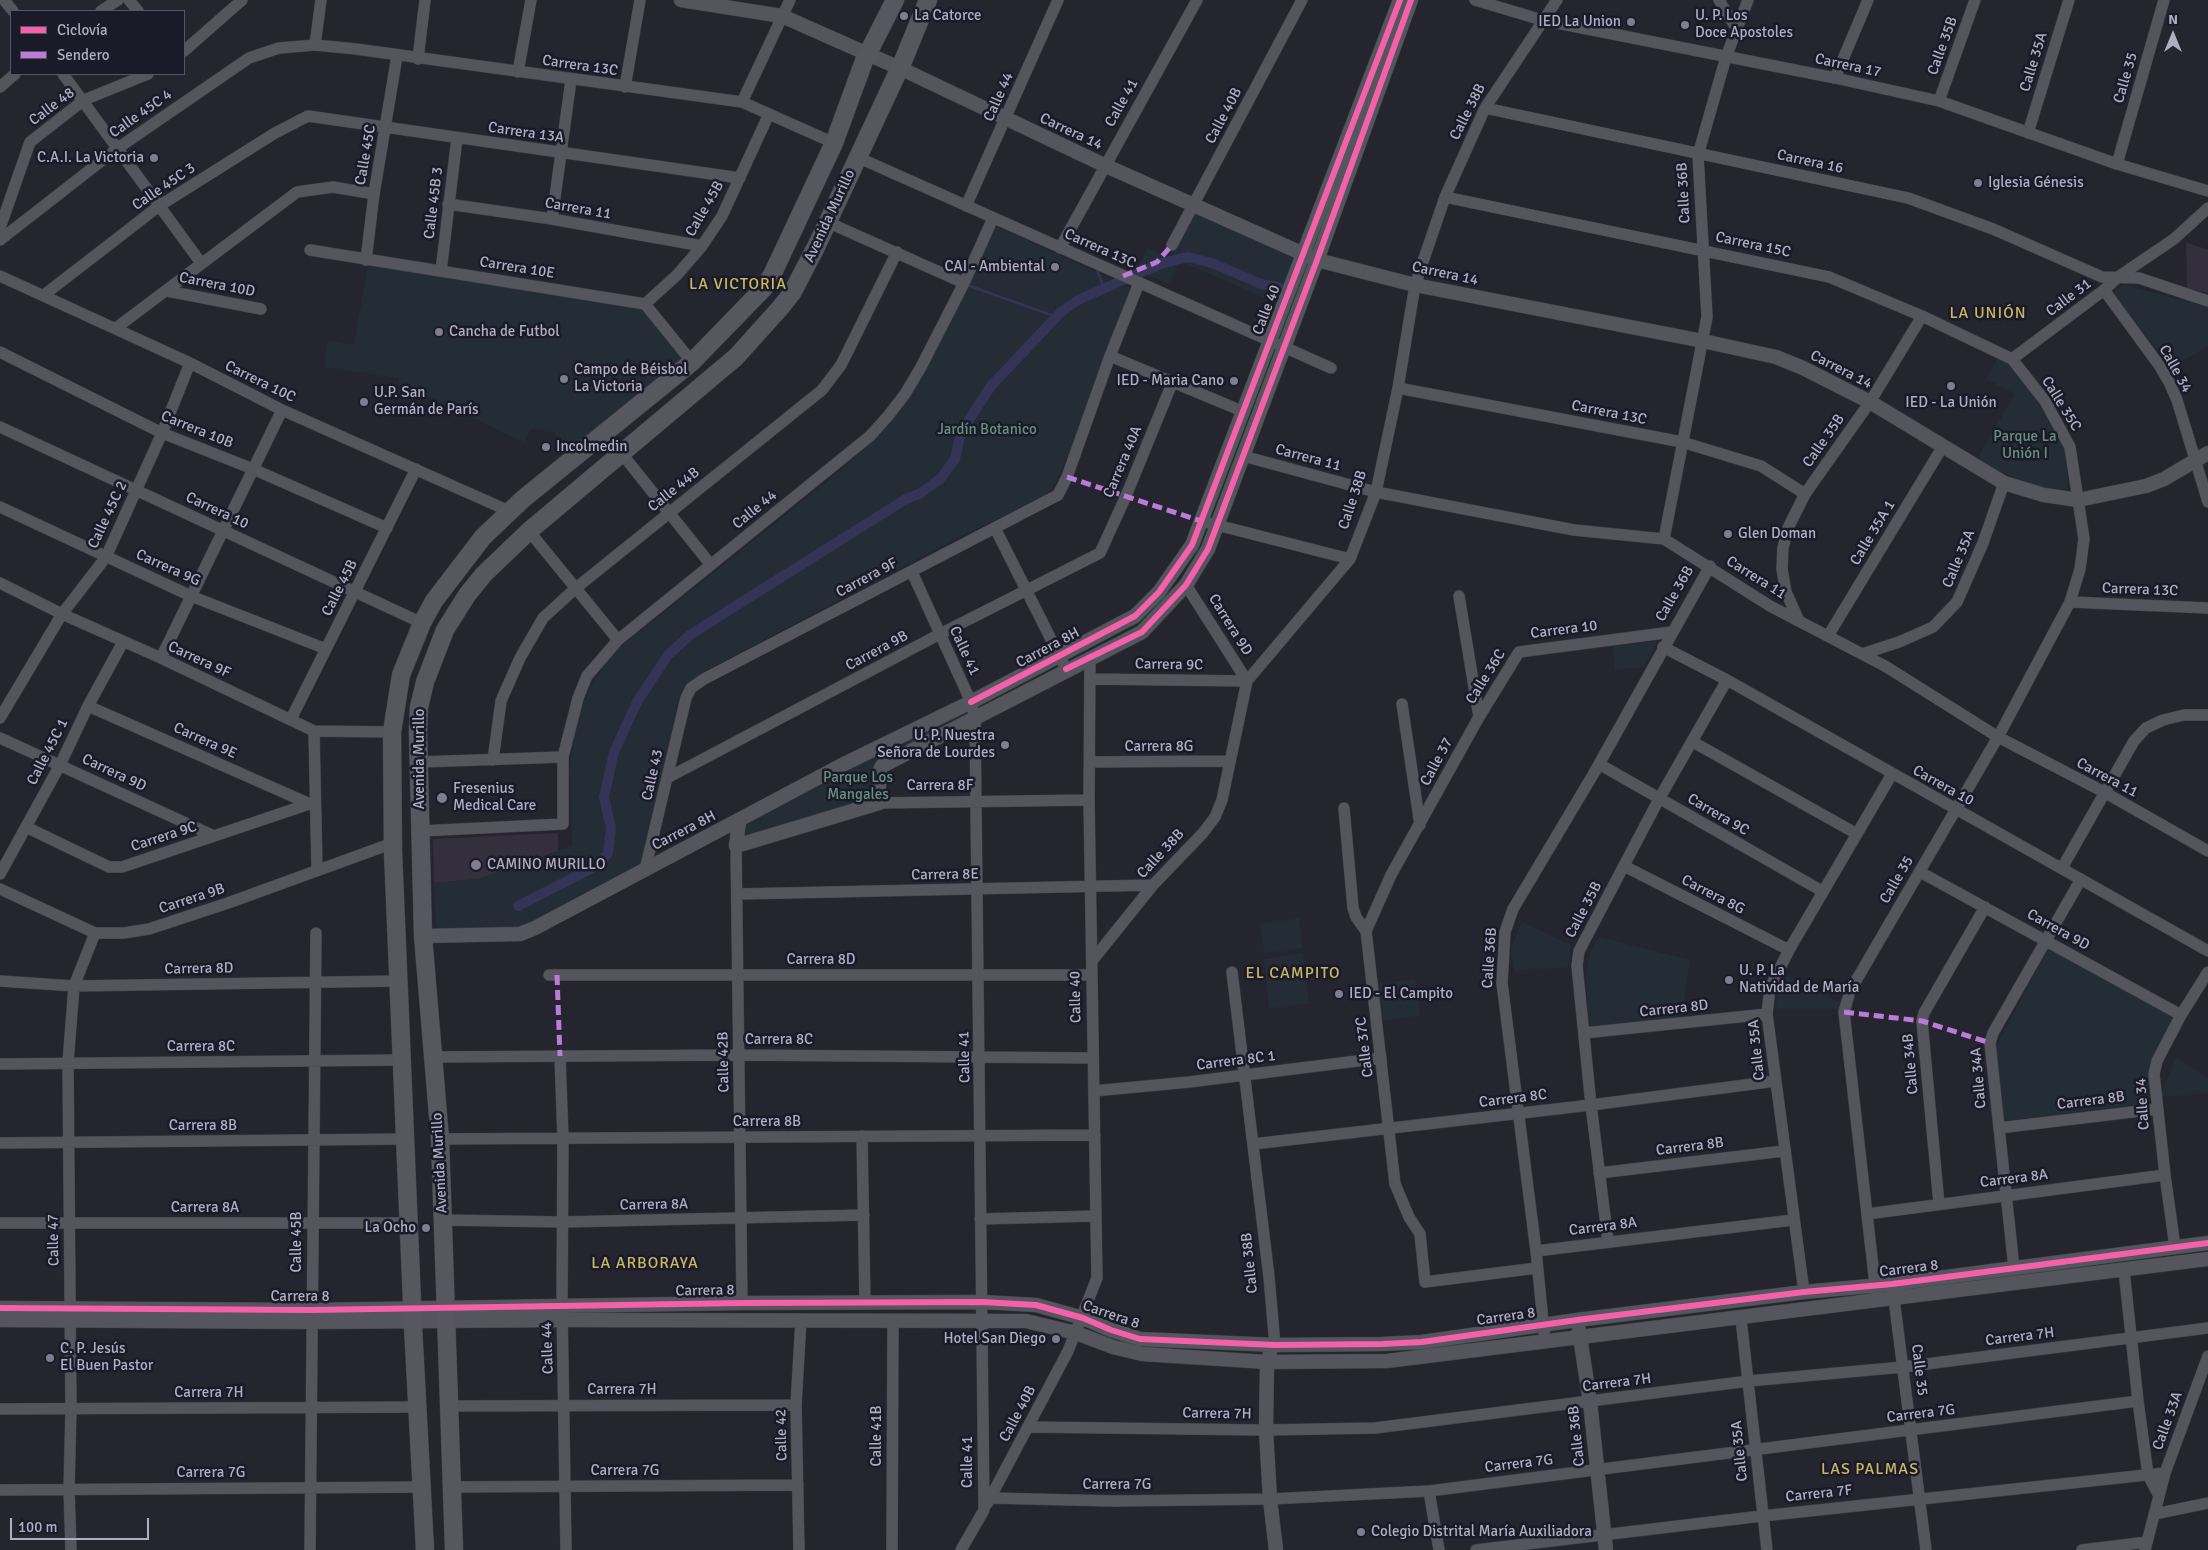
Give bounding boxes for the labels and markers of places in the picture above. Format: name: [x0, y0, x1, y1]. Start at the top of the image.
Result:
place label: La Catorce: [914, 7, 982, 25]
place label: U. P. Los Doce Apostoles: [1695, 7, 1793, 42]
marker: La Catorce: [898, 10, 910, 22]
place label: IED La Union: [1538, 13, 1621, 31]
marker: IED La Union: [1625, 16, 1637, 28]
marker: U. P. Los Doce Apostoles: [1679, 19, 1691, 31]
place label: C.A.I. La Victoria: [37, 149, 144, 167]
marker: C.A.I. La Victoria: [148, 152, 160, 164]
place label: Iglesia Génesis: [1988, 174, 2084, 192]
marker: Iglesia Génesis: [1972, 177, 1984, 189]
place label: CAI - Ambiental: [944, 258, 1045, 276]
marker: CAI - Ambiental: [1049, 261, 1061, 273]
place label: Cancha de Futbol: [449, 323, 560, 341]
marker: Cancha de Futbol: [433, 326, 445, 338]
place label: Campo de Béisbol La Victoria: [574, 361, 688, 396]
place label: IED - Maria Cano: [1117, 372, 1224, 390]
marker: Campo de Béisbol La Victoria: [558, 373, 570, 385]
marker: IED - Maria Cano: [1228, 375, 1240, 387]
marker: IED - La Unión: [1945, 380, 1957, 392]
place label: U.P. San Germán de París: [374, 384, 479, 419]
place label: IED - La Unión: [1905, 394, 1997, 412]
marker: U.P. San Germán de París: [358, 396, 370, 408]
place label: Incolmedin: [556, 438, 627, 456]
marker: Incolmedin: [540, 441, 552, 453]
place label: Glen Doman: [1738, 525, 1816, 543]
marker: Glen Doman: [1722, 528, 1734, 540]
place label: U. P. Nuestra Señora de Lourdes: [877, 727, 995, 762]
marker: U. P. Nuestra Señora de Lourdes: [999, 739, 1011, 751]
place label: Fresenius Medical Care: [453, 780, 536, 815]
marker: Fresenius Medical Care: [435, 791, 449, 805]
place label: CAMINO MURILLO: [487, 856, 606, 874]
marker: CAMINO MURILLO: [469, 858, 483, 872]
place label: U. P. La Natividad de María: [1739, 962, 1859, 997]
marker: U. P. La Natividad de María: [1723, 974, 1735, 986]
place label: IED - El Campito: [1349, 985, 1453, 1003]
marker: IED - El Campito: [1333, 988, 1345, 1000]
place label: La Ocho: [365, 1219, 416, 1237]
marker: La Ocho: [420, 1222, 432, 1234]
place label: Hotel San Diego: [943, 1330, 1046, 1348]
marker: Hotel San Diego: [1050, 1333, 1062, 1345]
place label: C. P. Jesús El Buen Pastor: [60, 1340, 153, 1375]
marker: C. P. Jesús El Buen Pastor: [44, 1352, 56, 1364]
place label: Colegio Distrital María Auxiliadora: [1371, 1523, 1592, 1541]
marker: Colegio Distrital María Auxiliadora: [1355, 1526, 1367, 1538]

